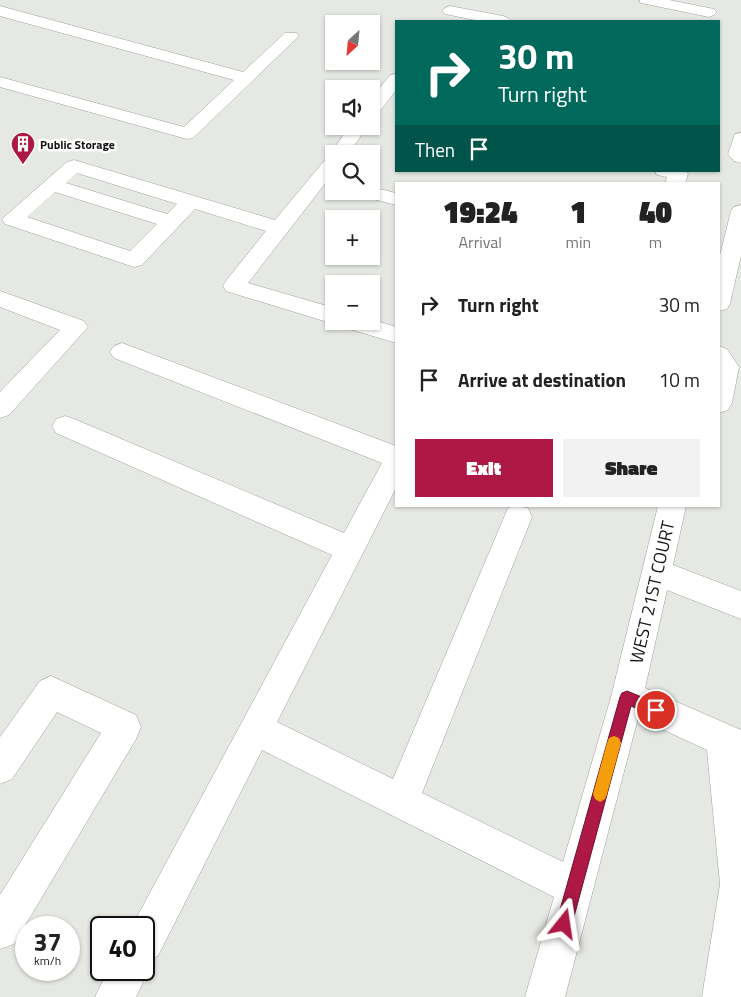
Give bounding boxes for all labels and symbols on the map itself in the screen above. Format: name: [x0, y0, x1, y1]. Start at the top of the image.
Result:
north arrow: [325, 15, 380, 70]
building icon: Public Storage: [10, 131, 36, 165]
place label: Public Storage: [40, 135, 115, 154]
street label: WEST 21ST COURT: [622, 517, 682, 666]
pin: [635, 689, 677, 731]
position arrow: [537, 897, 589, 949]
speed limit sign: 40: [90, 916, 155, 981]

